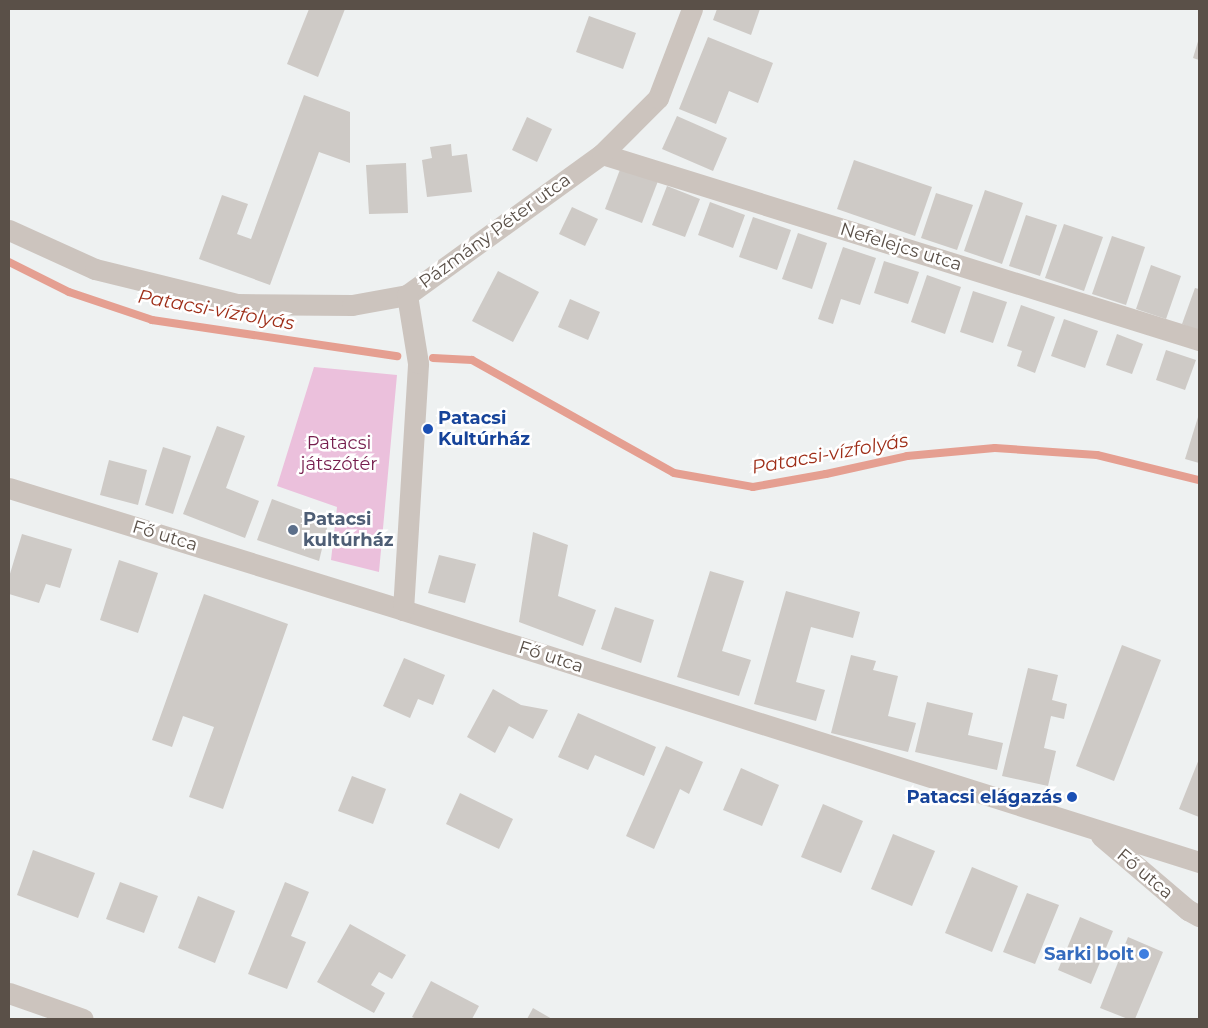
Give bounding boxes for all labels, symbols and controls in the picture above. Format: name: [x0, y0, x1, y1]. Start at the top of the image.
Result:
street label: Pázmány Péter utca: [415, 169, 575, 293]
street label: Nefelejcs utca: [837, 218, 965, 276]
water label: Patacsi-vízfolyás: [136, 285, 296, 335]
place label: Patacsi Kultúrház: [438, 408, 530, 450]
marker: Patacsi Kultúrház: [422, 423, 434, 435]
water label: Patacsi-vízfolyás: [750, 429, 910, 479]
park label: Patacsi játszótér: [300, 433, 378, 476]
place label: Patacsi kultúrház: [303, 509, 394, 552]
street label: Fő utca: [130, 516, 200, 556]
marker: Patacsi kultúrház: [287, 524, 299, 536]
street label: Fő utca: [516, 636, 586, 678]
place label: Patacsi elágazás: [906, 786, 1062, 808]
marker: Patacsi elágazás: [1066, 791, 1078, 803]
street label: Fő utca: [1112, 844, 1178, 904]
place label: Sarki bolt: [1044, 943, 1134, 965]
marker: Sarki bolt: [1138, 948, 1150, 960]

